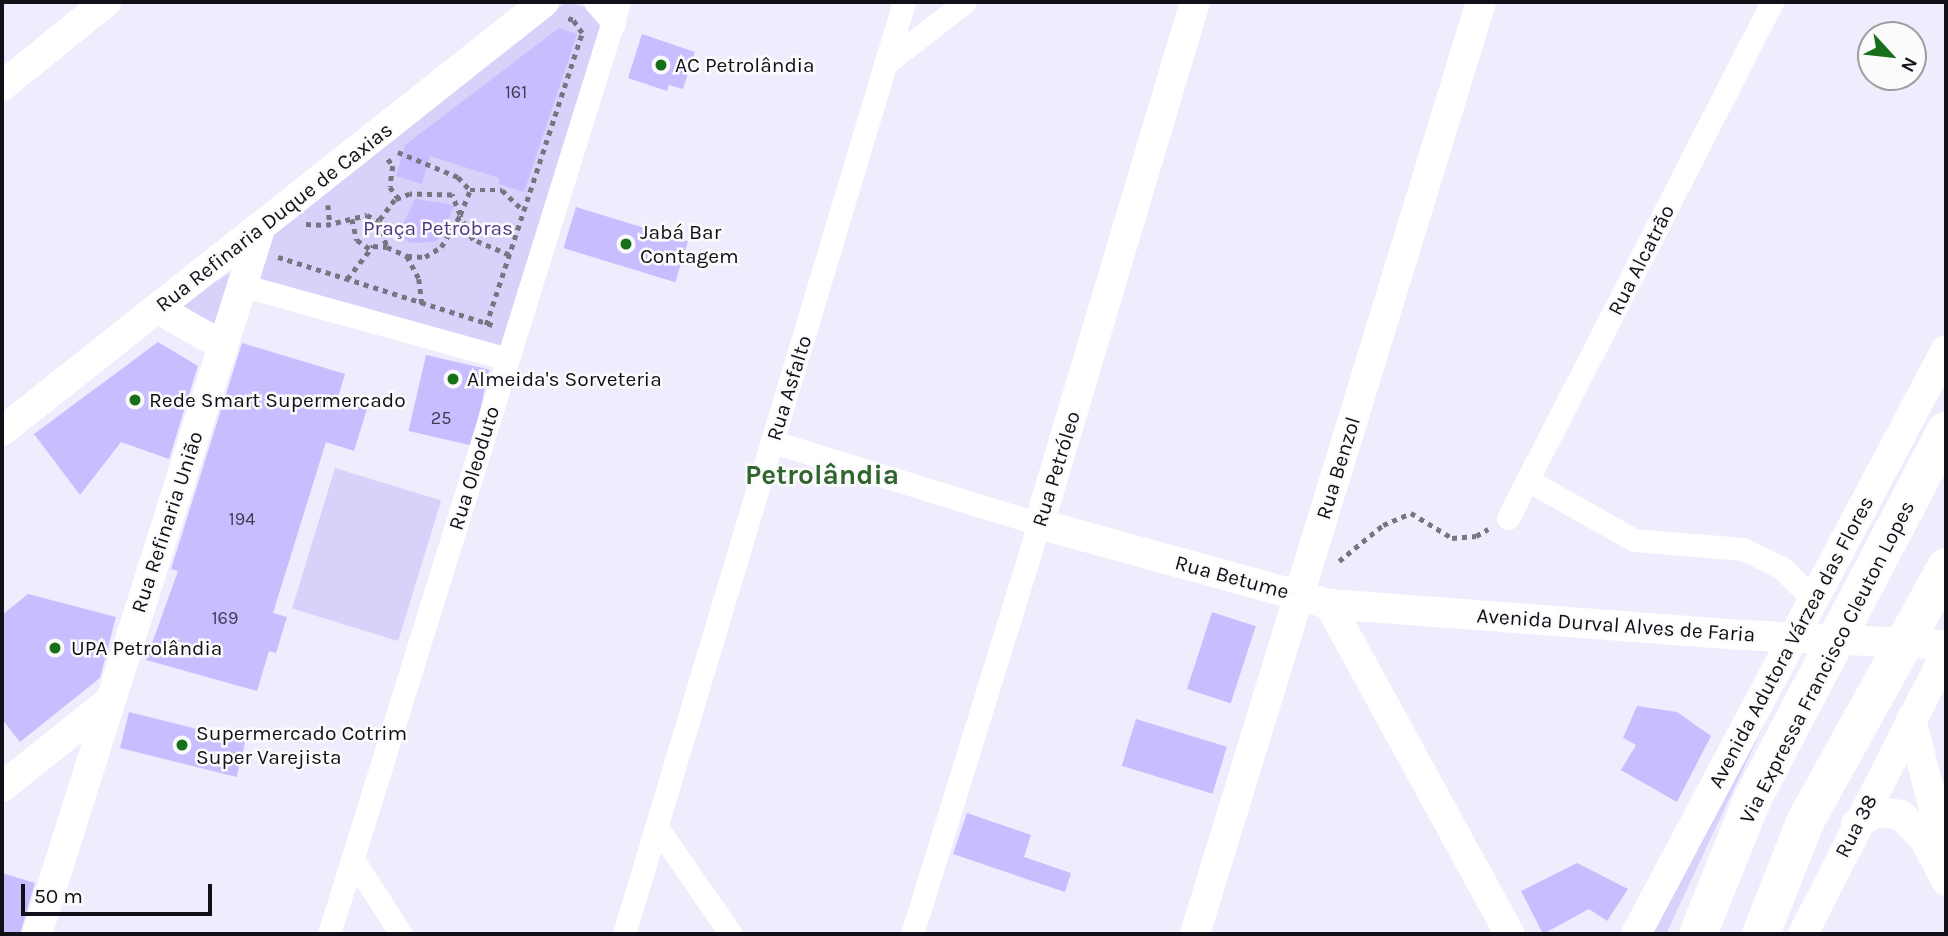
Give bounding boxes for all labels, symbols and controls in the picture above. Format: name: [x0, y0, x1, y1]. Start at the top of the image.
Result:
north arrow: [1857, 21, 1927, 91]
place label: AC Petrolândia: [675, 52, 815, 78]
text: N: [1896, 54, 1922, 76]
marker: AC Petrolândia: [653, 57, 669, 73]
house number: 161: [505, 81, 527, 103]
street label: Rua Refinaria Duque de Caxias: [151, 117, 397, 317]
street label: Rua Alcatrão: [1602, 200, 1680, 320]
park label: Praça Petrobras: [363, 215, 513, 241]
place label: Jabá Bar Contagem: [640, 219, 739, 269]
marker: Jabá Bar Contagem: [618, 236, 634, 252]
street label: Rua Asfalto: [761, 332, 817, 444]
place label: Almeida's Sorveteria: [467, 366, 662, 392]
marker: Almeida's Sorveteria: [445, 371, 461, 387]
place label: Rede Smart Supermercado: [149, 387, 406, 413]
marker: Rede Smart Supermercado: [127, 392, 143, 408]
street label: Rua Oleoduto: [443, 403, 505, 533]
house number: 25: [431, 407, 451, 429]
street label: Rua Petróleo: [1026, 408, 1086, 530]
street label: Rua Benzol: [1310, 414, 1366, 522]
street label: Rua Refinaria União: [126, 428, 208, 616]
district label: Petrolândia: [745, 458, 899, 492]
street label: Avenida Adutora Várzea das Flores: [1703, 492, 1879, 792]
street label: Via Expressa Francisco Cleuton Lopes: [1734, 496, 1920, 828]
house number: 194: [229, 508, 255, 530]
street label: Rua Betume: [1172, 550, 1292, 604]
street label: Avenida Durval Alves de Faria: [1476, 603, 1756, 647]
house number: 169: [212, 607, 238, 629]
place label: UPA Petrolândia: [71, 635, 222, 661]
marker: UPA Petrolândia: [45, 638, 65, 658]
place label: Supermercado Cotrim Super Varejista: [196, 720, 407, 770]
marker: Supermercado Cotrim Super Varejista: [174, 737, 190, 753]
street label: Rua 38: [1829, 790, 1883, 862]
scale bar: [24, 870, 215, 914]
text: 50 m: [34, 884, 83, 908]

